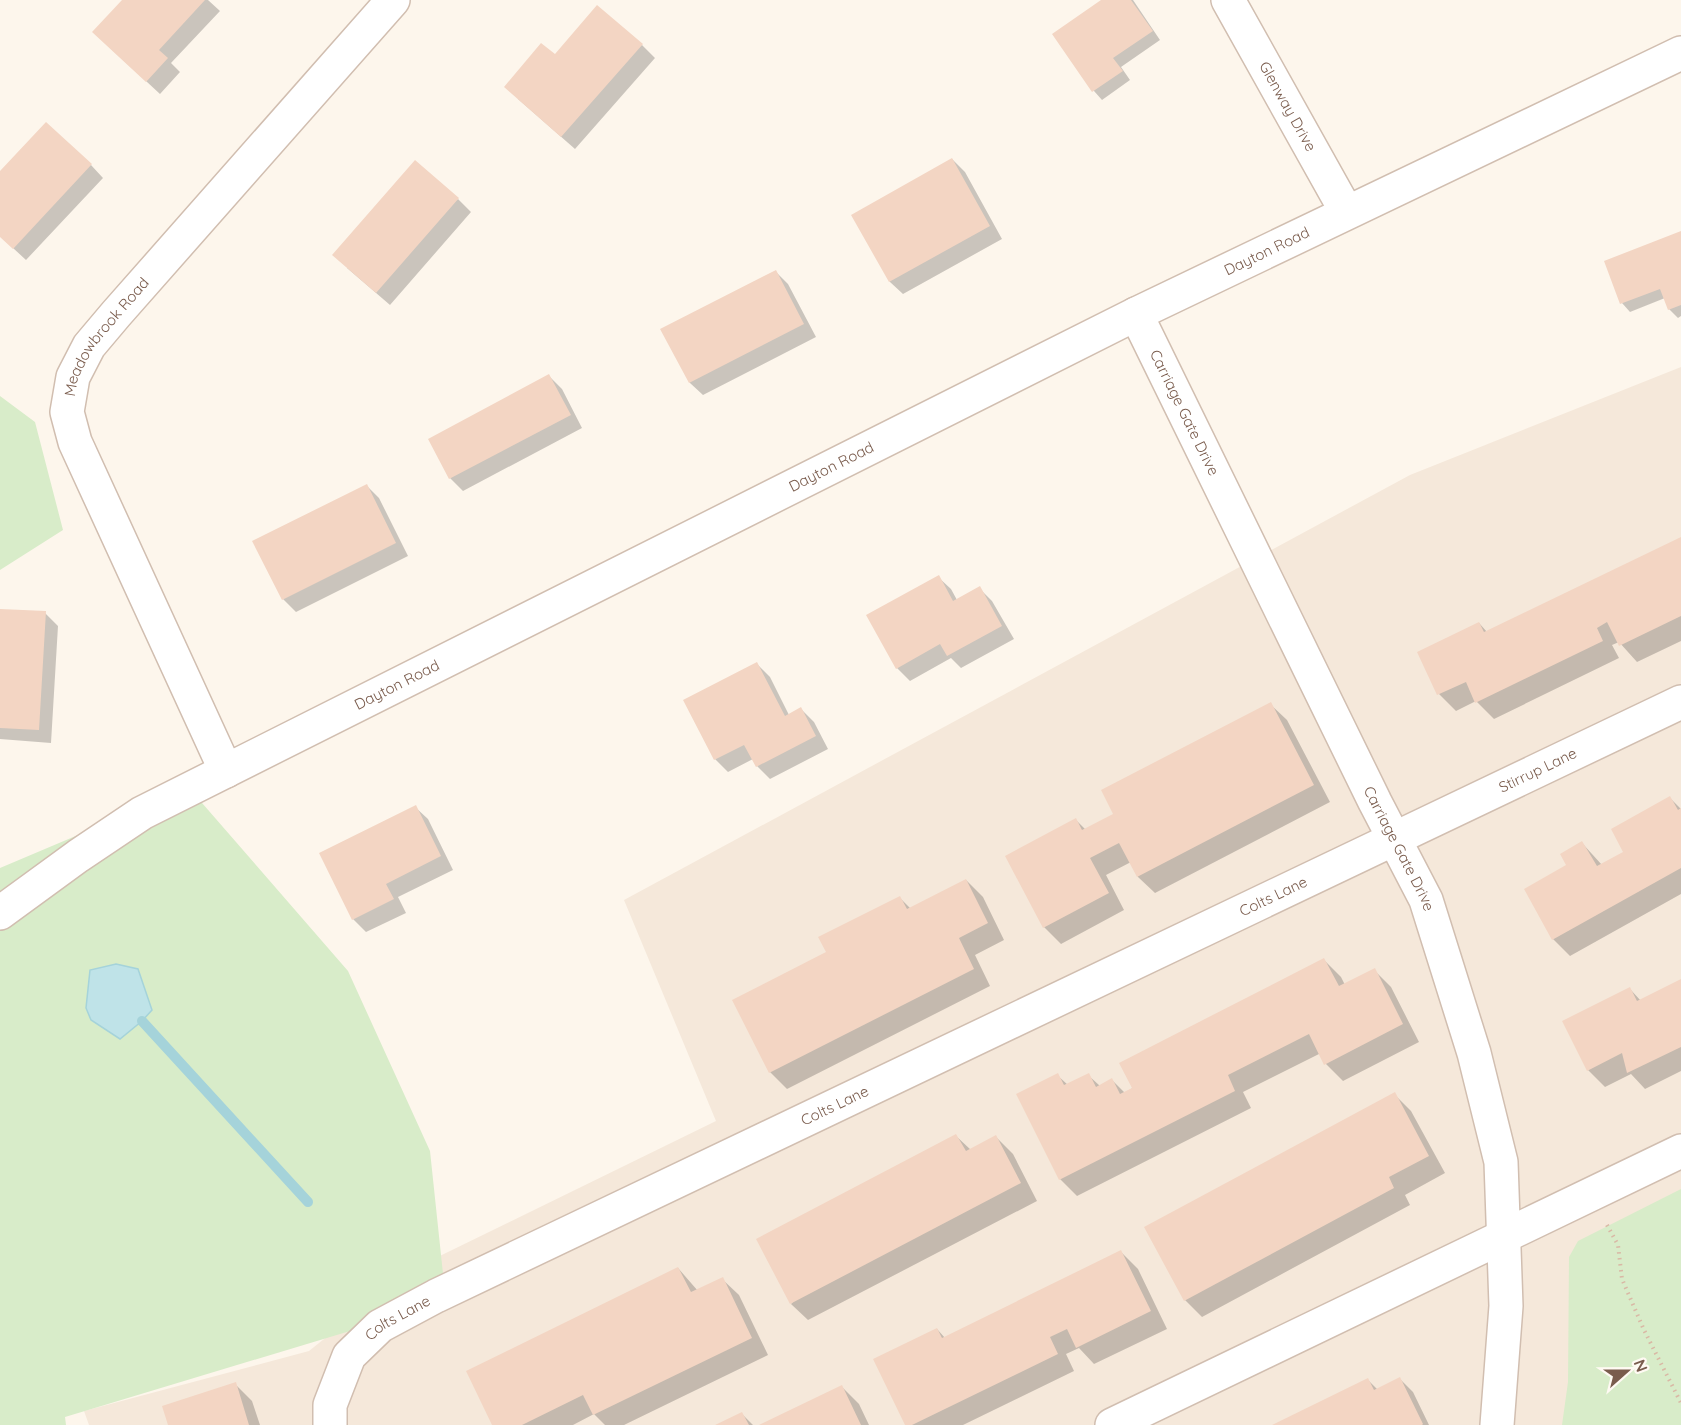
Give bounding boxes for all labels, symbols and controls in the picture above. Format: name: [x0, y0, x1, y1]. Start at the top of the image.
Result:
street label: Glenway Drive: [1255, 58, 1321, 155]
street label: Dayton Road: [1221, 222, 1312, 279]
street label: Meadowbrook Road: [60, 273, 153, 398]
street label: Carriage Gate Drive: [1146, 346, 1224, 479]
street label: Dayton Road: [785, 437, 877, 496]
street label: Dayton Road: [351, 655, 442, 714]
street label: Stirrup Lane: [1495, 743, 1580, 797]
street label: Carriage Gate Drive: [1360, 783, 1439, 913]
street label: Colts Lane: [1236, 872, 1310, 920]
street label: Colts Lane: [797, 1081, 872, 1130]
street label: Colts Lane: [361, 1291, 433, 1344]
north arrow: [1597, 1341, 1657, 1401]
text: N: [1630, 1357, 1652, 1375]

